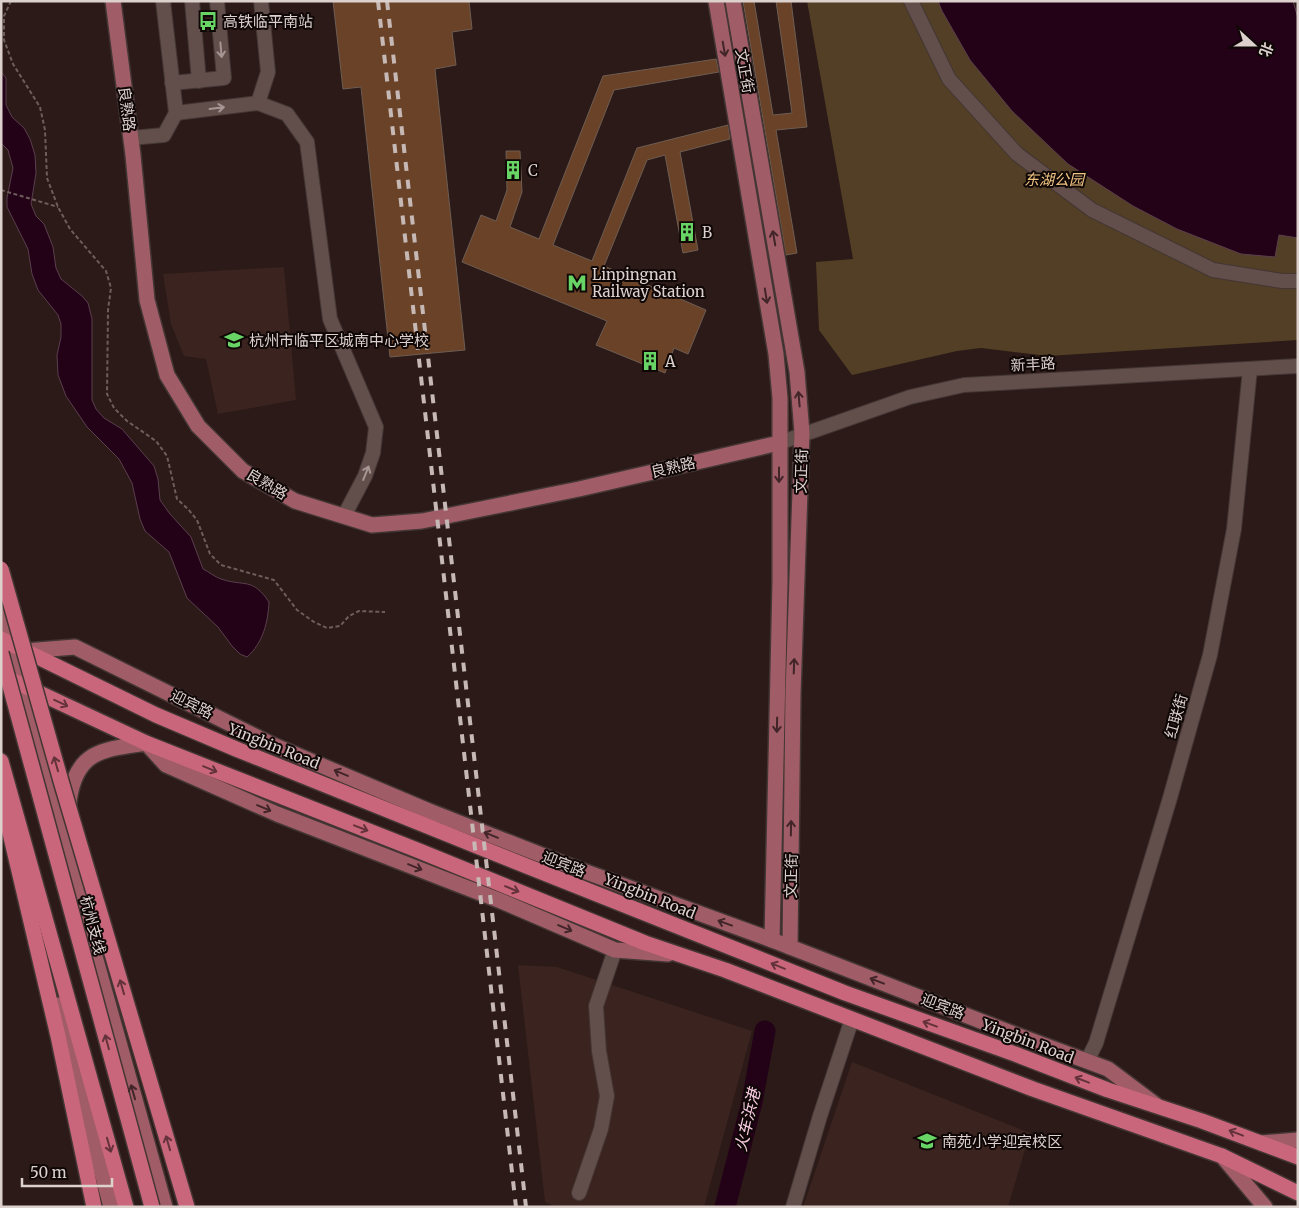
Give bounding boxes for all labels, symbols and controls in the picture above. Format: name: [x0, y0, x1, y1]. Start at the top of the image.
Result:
bus stop icon: 高铁临平南站: [197, 10, 219, 32]
place label: 高铁临平南站: [223, 12, 313, 31]
north arrow: [1229, 20, 1279, 70]
text: 北: [1255, 40, 1277, 59]
one-way arrow: [719, 41, 729, 57]
one-way arrow: [216, 42, 226, 58]
street label: 文正街: [732, 47, 758, 95]
street label: 良熟路: [115, 86, 139, 132]
one-way arrow: [209, 103, 225, 113]
building icon: C: [502, 159, 524, 181]
place label: C: [528, 161, 538, 180]
park label: 东湖公园: [1024, 170, 1086, 189]
building icon: B: [676, 221, 698, 243]
place label: B: [702, 223, 712, 242]
one-way arrow: [768, 230, 778, 246]
place label: Linpingnan Railway Station: [592, 265, 705, 301]
metro station icon: Linpingnan Railway Station: [566, 272, 588, 294]
one-way arrow: [761, 287, 771, 303]
school or university icon: 杭州市临平区城南中心学校: [223, 329, 245, 351]
place label: 杭州市临平区城南中心学校: [249, 331, 429, 350]
building icon: A: [639, 350, 661, 372]
place label: A: [664, 352, 676, 371]
street label: 新丰路: [1010, 353, 1056, 375]
one-way arrow: [794, 391, 804, 407]
street label: 文正街: [791, 448, 811, 494]
street label: 良熟路: [649, 453, 697, 481]
street label: 良熟路: [243, 464, 291, 504]
one-way arrow: [362, 466, 371, 481]
one-way arrow: [774, 466, 784, 483]
one-way arrow: [790, 658, 799, 674]
street label: 迎宾路: [168, 686, 216, 722]
street label: 红联街: [1161, 692, 1191, 740]
one-way arrow: [53, 699, 68, 709]
one-way arrow: [772, 716, 782, 732]
street label: Yingbin Road: [225, 719, 322, 773]
one-way arrow: [51, 757, 61, 773]
one-way arrow: [202, 764, 217, 774]
one-way arrow: [334, 768, 349, 778]
one-way arrow: [256, 803, 271, 813]
one-way arrow: [786, 820, 796, 836]
one-way arrow: [353, 824, 368, 833]
one-way arrow: [484, 830, 499, 839]
street label: 迎宾路: [540, 847, 588, 881]
street label: 文正街: [781, 853, 801, 899]
one-way arrow: [407, 862, 422, 872]
street label: Yingbin Road: [601, 869, 698, 923]
one-way arrow: [504, 884, 519, 894]
street label: 杭州支线: [76, 894, 110, 956]
one-way arrow: [718, 918, 733, 927]
one-way arrow: [557, 924, 572, 934]
one-way arrow: [771, 960, 786, 970]
one-way arrow: [870, 976, 885, 985]
one-way arrow: [117, 980, 127, 996]
street label: 迎宾路: [919, 989, 967, 1023]
street label: Yingbin Road: [978, 1014, 1077, 1067]
one-way arrow: [922, 1018, 938, 1028]
one-way arrow: [102, 1034, 111, 1050]
one-way arrow: [1075, 1075, 1090, 1085]
one-way arrow: [128, 1085, 137, 1101]
water label: 火车浜港: [730, 1085, 764, 1153]
one-way arrow: [1229, 1128, 1244, 1138]
school or university icon: 南苑小学迎宾校区: [916, 1130, 938, 1152]
place label: 南苑小学迎宾校区: [942, 1132, 1062, 1151]
one-way arrow: [163, 1136, 173, 1152]
one-way arrow: [105, 1137, 114, 1153]
scale bar: [22, 1156, 112, 1188]
text: 50 m: [30, 1163, 67, 1182]

